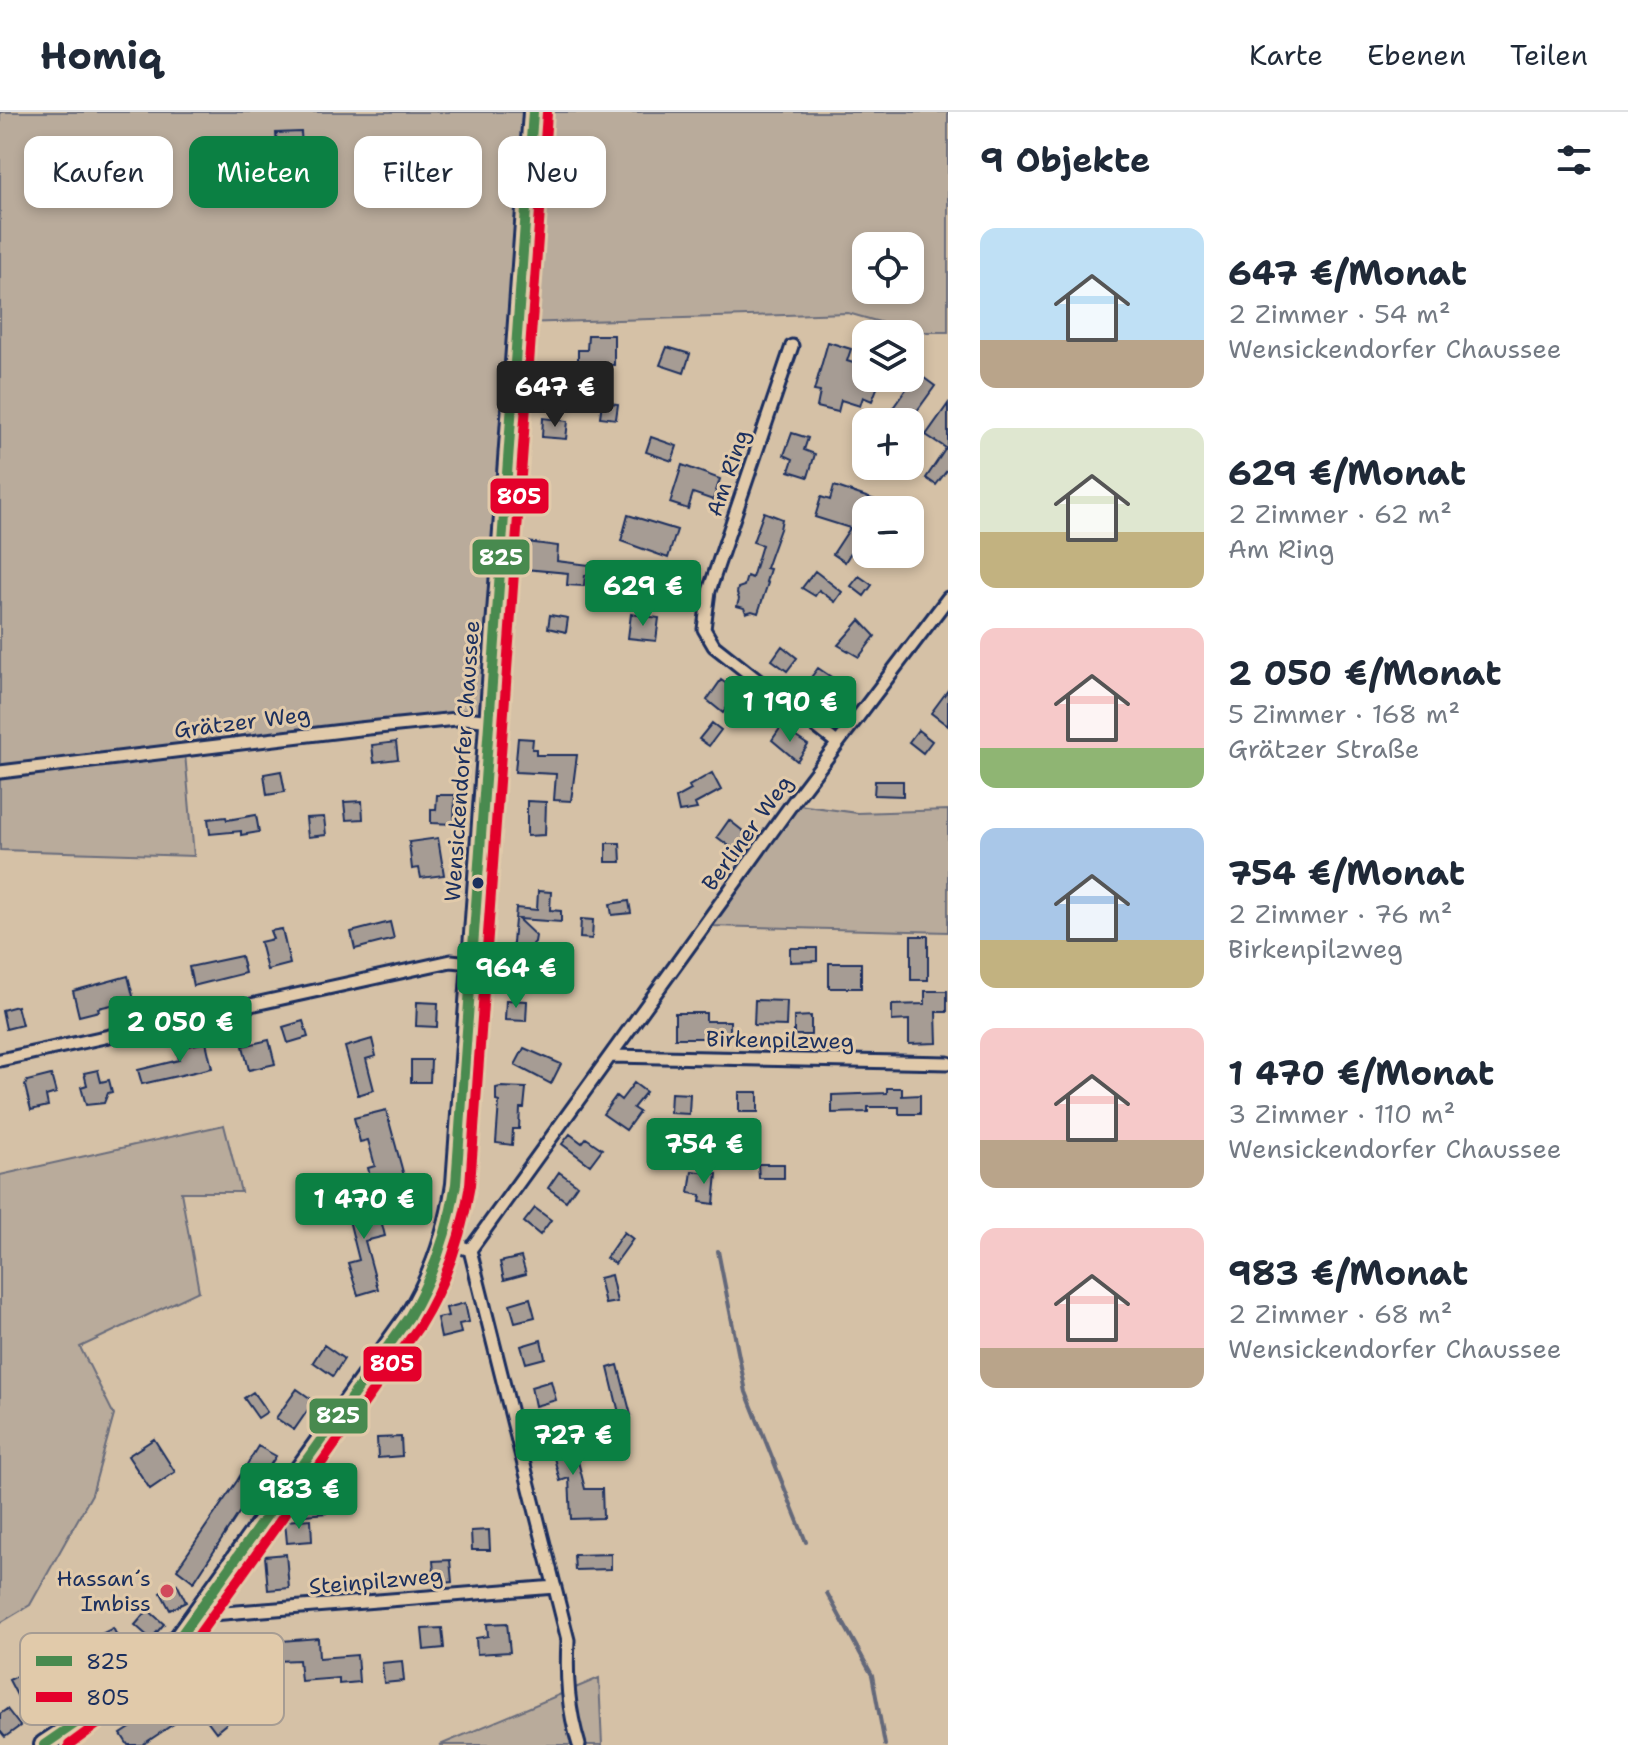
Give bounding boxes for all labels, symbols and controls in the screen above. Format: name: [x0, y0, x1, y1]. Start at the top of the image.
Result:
text: Homiq: [40, 30, 162, 81]
text: Karte: [1249, 36, 1323, 74]
text: Ebenen: [1367, 36, 1466, 74]
text: Teilen: [1510, 36, 1588, 74]
chip: Kaufen: [24, 136, 173, 208]
chip: Mieten: [189, 136, 338, 208]
chip: Filter: [354, 136, 482, 208]
chip: Neu: [498, 136, 606, 208]
text: 9 Objekte: [980, 137, 1151, 183]
icon: filters: [1552, 138, 1596, 182]
map controls: [852, 232, 924, 568]
button: locate: [852, 232, 924, 304]
text: 647 €/Monat: [1228, 250, 1467, 296]
icon: home: [1044, 260, 1140, 356]
text: 2 Zimmer · 54 m²: [1228, 296, 1451, 331]
button: layers: [852, 320, 924, 392]
text: Wensickendorfer Chaussee: [1228, 331, 1561, 366]
pin: 647 €: [499, 361, 611, 429]
text: 647 €: [515, 369, 595, 404]
button: +: [852, 408, 924, 480]
street label: Am Ring: [700, 426, 756, 520]
text: 629 €/Monat: [1228, 450, 1466, 496]
icon: home: [1044, 460, 1140, 556]
line badge: 805: [489, 477, 550, 515]
text: 805: [497, 482, 541, 511]
button: −: [852, 496, 924, 568]
text: 2 Zimmer · 62 m²: [1228, 496, 1452, 531]
text: Am Ring: [1228, 531, 1334, 566]
line badge: 825: [471, 538, 531, 576]
text: 825: [479, 543, 523, 572]
pin: 629 €: [587, 560, 699, 628]
text: 629 €: [603, 568, 683, 603]
street label: Wensickendorfer Chaussee: [438, 619, 486, 903]
text: 2 050 €/Monat: [1228, 650, 1501, 696]
icon: home: [1044, 660, 1140, 756]
pin: 1 190 €: [716, 676, 864, 744]
text: 1 190 €: [742, 684, 838, 719]
text: 5 Zimmer · 168 m²: [1228, 696, 1460, 731]
street label: Grätzer Weg: [172, 699, 312, 745]
text: Grätzer Straße: [1228, 731, 1419, 766]
street label: Berliner Weg: [695, 769, 799, 897]
text: 754 €/Monat: [1228, 850, 1465, 896]
icon: home: [1044, 860, 1140, 956]
unlabelled marker: [470, 875, 486, 891]
text: 2 Zimmer · 76 m²: [1228, 896, 1453, 931]
text: Birkenpilzweg: [1228, 931, 1403, 966]
pin: 964 €: [460, 942, 572, 1010]
text: 964 €: [475, 950, 557, 985]
pin: 2 050 €: [106, 996, 254, 1064]
text: 2 050 €: [127, 1004, 233, 1039]
street label: Birkenpilzweg: [706, 1024, 854, 1056]
text: 1 470 €/Monat: [1228, 1050, 1494, 1096]
icon: home: [1044, 1060, 1140, 1156]
text: 3 Zimmer · 110 m²: [1228, 1096, 1455, 1131]
pin: 754 €: [648, 1118, 760, 1186]
text: 754 €: [665, 1126, 743, 1161]
text: Wensickendorfer Chaussee: [1228, 1131, 1561, 1166]
pin: 1 470 €: [290, 1173, 438, 1241]
text: 1 470 €: [313, 1181, 415, 1216]
text: 983 €/Monat: [1228, 1250, 1468, 1296]
icon: home: [1044, 1260, 1140, 1356]
text: 2 Zimmer · 68 m²: [1228, 1296, 1452, 1331]
text: Wensickendorfer Chaussee: [1228, 1331, 1561, 1366]
line badge: 805: [362, 1345, 423, 1383]
text: 805: [370, 1349, 414, 1378]
line badge: 825: [308, 1397, 369, 1435]
text: 825: [316, 1401, 360, 1430]
pin: 727 €: [517, 1409, 629, 1477]
text: 727 €: [533, 1417, 613, 1452]
pin: 983 €: [243, 1463, 355, 1531]
text: 983 €: [258, 1471, 340, 1506]
street label: Steinpilzweg: [308, 1561, 444, 1601]
place label: Hassan´s Imbiss: [56, 1564, 151, 1618]
marker: Hassan´s Imbiss: [158, 1582, 176, 1600]
legend: [20, 1633, 284, 1725]
text: 825: [86, 1647, 129, 1676]
text: 805: [86, 1683, 130, 1712]

